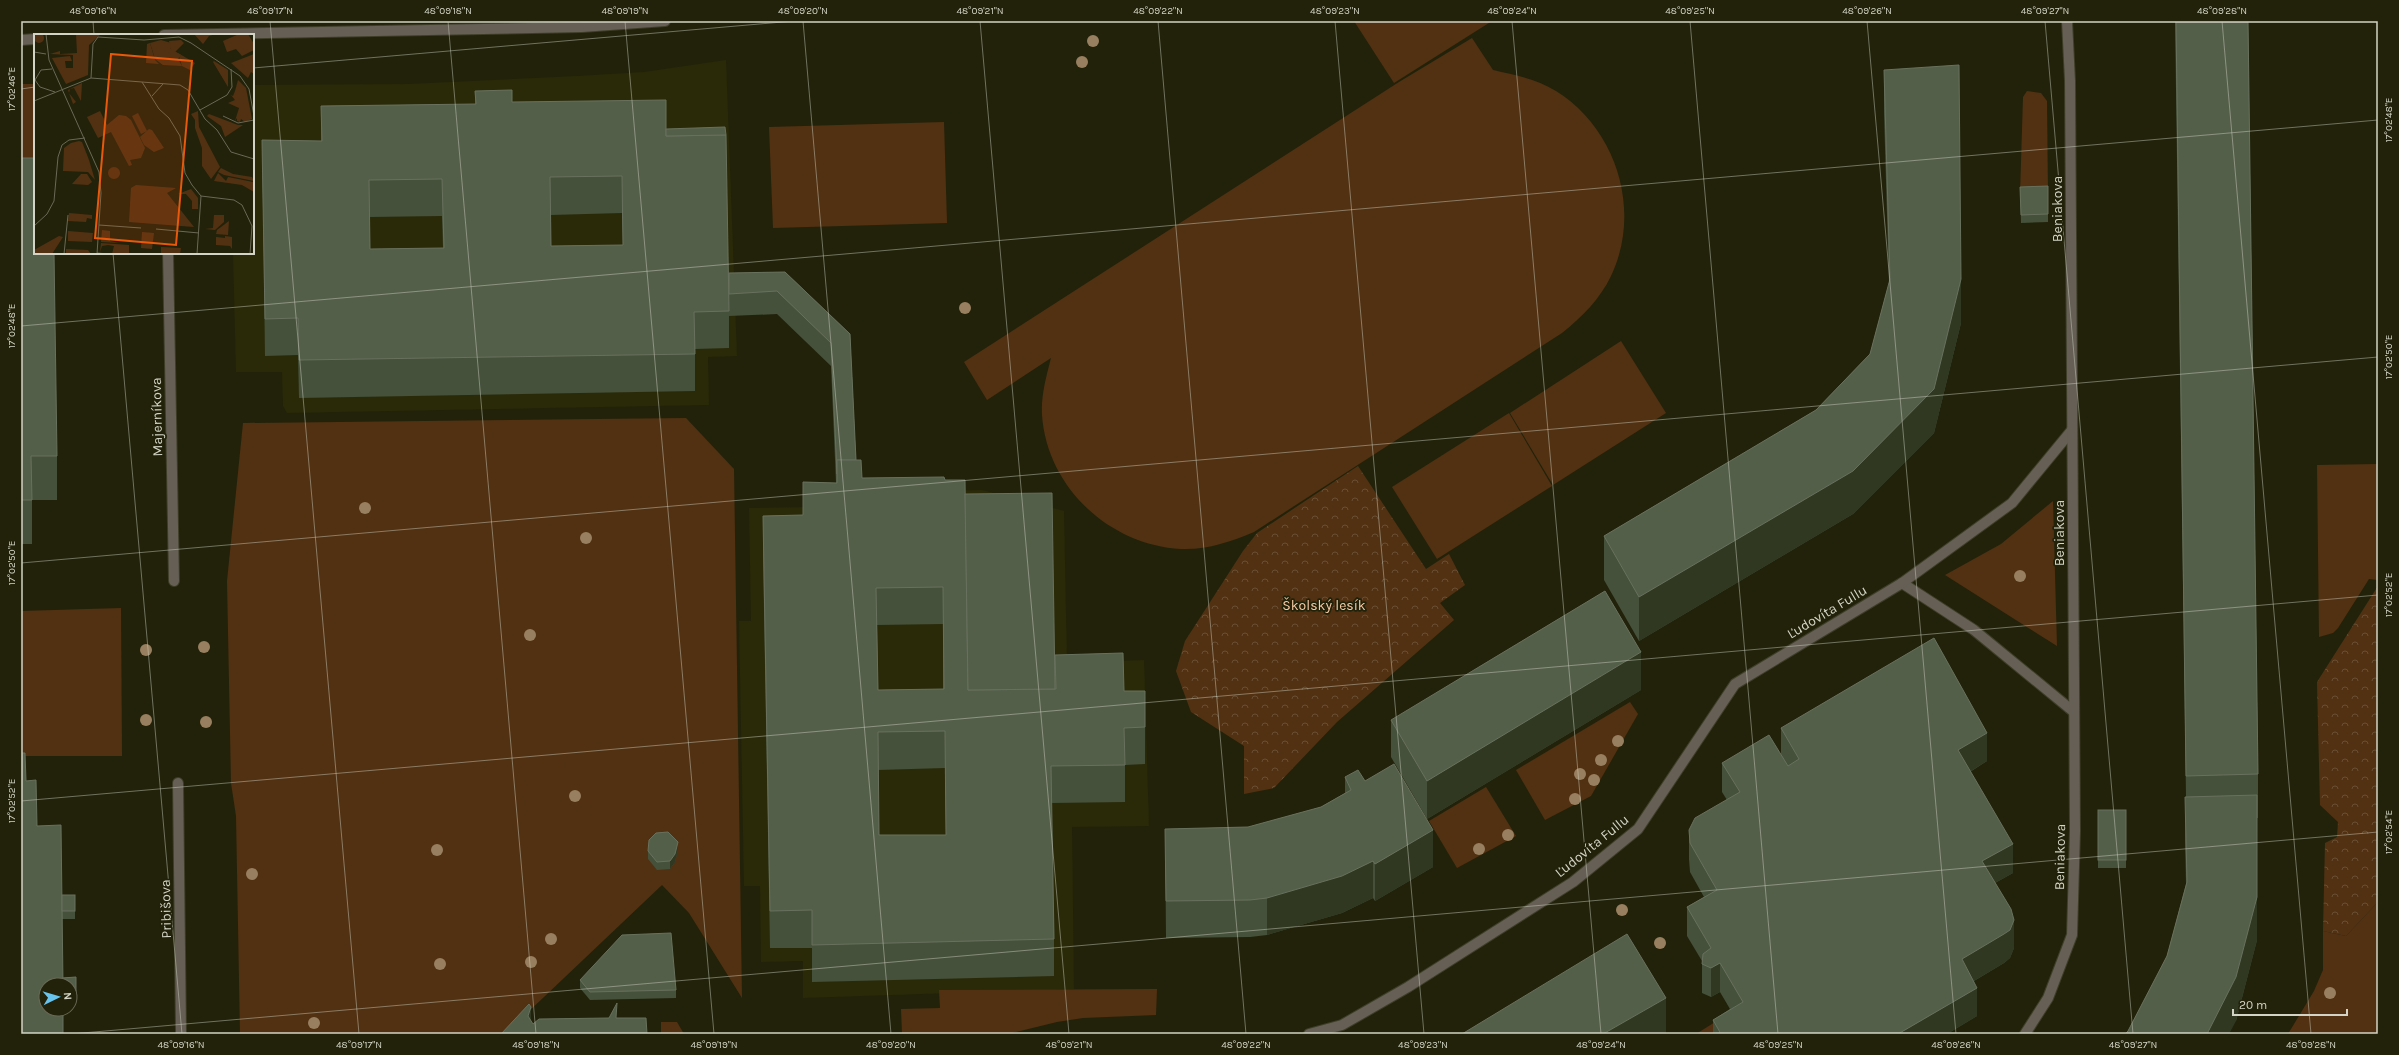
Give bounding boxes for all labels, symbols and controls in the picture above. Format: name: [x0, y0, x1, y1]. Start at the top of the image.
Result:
text: 48°09'16"N: [69, 5, 117, 17]
text: 48°09'17"N: [247, 5, 293, 17]
text: 48°09'18"N: [424, 5, 472, 17]
text: 48°09'19"N: [601, 5, 649, 17]
text: 48°09'20"N: [778, 5, 828, 17]
text: 48°09'21"N: [956, 5, 1004, 17]
text: 48°09'22"N: [1133, 5, 1183, 17]
text: 48°09'23"N: [1310, 5, 1360, 17]
text: 48°09'24"N: [1487, 5, 1537, 17]
text: 48°09'25"N: [1665, 5, 1715, 17]
text: 48°09'26"N: [1842, 5, 1892, 17]
text: 48°09'27"N: [2021, 5, 2069, 17]
text: 48°09'28"N: [2197, 5, 2247, 17]
inset map: [34, 34, 254, 254]
text: 17°02'46"E: [6, 67, 18, 111]
text: 17°02'48"E: [2383, 98, 2395, 142]
street label: Beniakova: [2049, 176, 2066, 242]
text: 17°02'48"E: [6, 304, 18, 348]
text: 17°02'50"E: [2383, 335, 2395, 379]
street label: Majerníkova: [148, 377, 166, 457]
street label: Beniakova: [2051, 500, 2068, 566]
text: 17°02'50"E: [6, 541, 18, 585]
text: 17°02'52"E: [2383, 573, 2395, 617]
street label: Ľudovíta Fullu: [1784, 581, 1870, 643]
park label: Školský lesík: [1282, 597, 1366, 614]
text: 17°02'52"E: [6, 779, 18, 823]
text: 17°02'54"E: [2383, 810, 2395, 854]
street label: Ľudovíta Fullu: [1552, 811, 1632, 881]
street label: Beniakova: [2051, 824, 2069, 890]
street label: Pribišova: [157, 879, 175, 939]
north arrow: [38, 977, 78, 1017]
scale bar: [2233, 991, 2347, 1017]
text: N: [61, 992, 74, 1001]
text: 20 m: [2239, 998, 2267, 1012]
text: 48°09'16"N: [157, 1039, 205, 1051]
text: 48°09'17"N: [336, 1039, 382, 1051]
text: 48°09'18"N: [512, 1039, 560, 1051]
text: 48°09'19"N: [690, 1039, 738, 1051]
text: 48°09'20"N: [866, 1039, 916, 1051]
text: 48°09'21"N: [1045, 1039, 1093, 1051]
text: 48°09'22"N: [1221, 1039, 1271, 1051]
text: 48°09'23"N: [1398, 1039, 1448, 1051]
text: 48°09'24"N: [1576, 1039, 1626, 1051]
text: 48°09'25"N: [1753, 1039, 1803, 1051]
text: 48°09'26"N: [1931, 1039, 1981, 1051]
text: 48°09'27"N: [2109, 1039, 2157, 1051]
text: 48°09'28"N: [2286, 1039, 2336, 1051]

